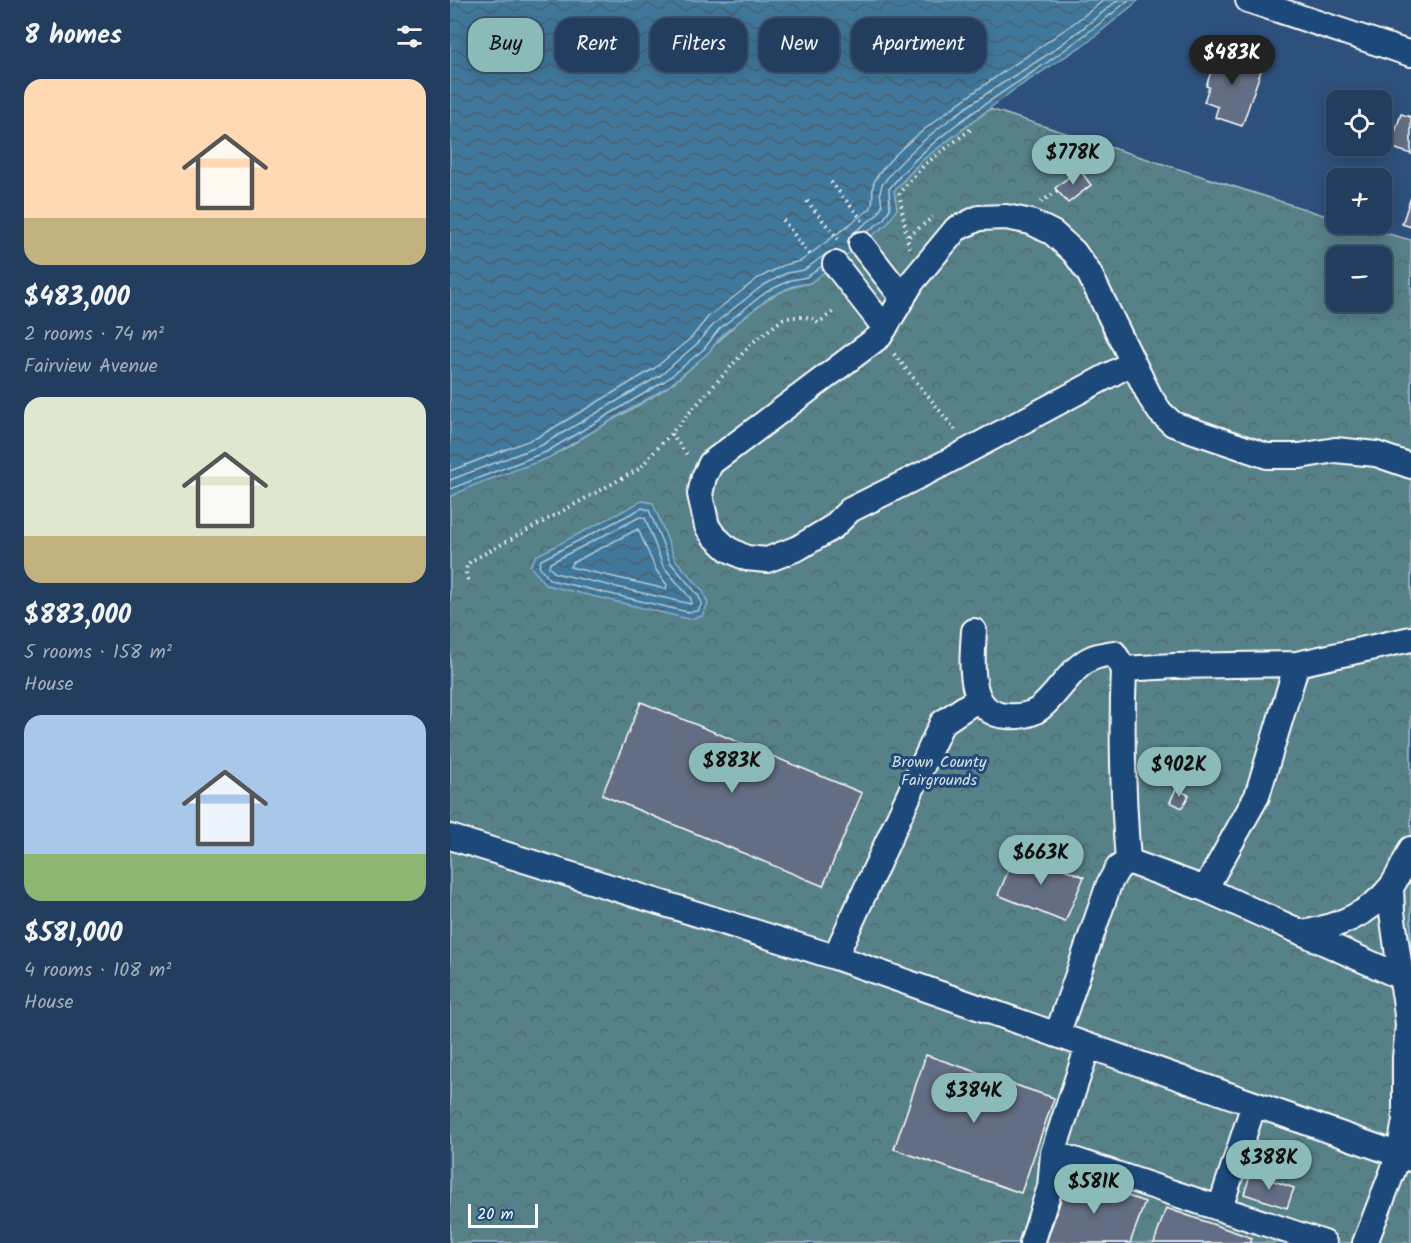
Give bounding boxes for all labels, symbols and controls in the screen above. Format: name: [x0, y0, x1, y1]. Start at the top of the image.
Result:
text: 8 homes: [24, 15, 122, 57]
chip: Buy: [468, 18, 543, 72]
chip: Rent: [555, 18, 638, 72]
chip: Filters: [650, 18, 747, 72]
chip: New: [759, 18, 839, 72]
chip: Apartment: [851, 18, 986, 72]
icon: filters: [393, 20, 426, 53]
pin: $483K: [1190, 35, 1274, 86]
text: $483K: [1203, 38, 1261, 70]
map controls: [1326, 90, 1392, 312]
button: locate: [1326, 90, 1392, 156]
icon: home: [171, 118, 279, 226]
pin: $778K: [1031, 135, 1115, 186]
text: $778K: [1046, 138, 1100, 170]
button: +: [1326, 168, 1392, 234]
button: −: [1326, 246, 1392, 312]
text: $483,000: [24, 277, 130, 319]
text: 2 rooms · 74 m²: [24, 319, 164, 351]
text: Fairview Avenue: [24, 351, 158, 383]
icon: home: [171, 436, 279, 544]
text: $883,000: [24, 595, 131, 637]
text: 5 rooms · 158 m²: [24, 637, 172, 669]
text: House: [24, 669, 74, 701]
pin: $883K: [690, 743, 774, 794]
text: $883K: [703, 746, 761, 778]
pin: $902K: [1137, 747, 1221, 798]
park label: Brown County Fairgrounds: [891, 750, 987, 793]
text: $902K: [1151, 750, 1207, 782]
icon: home: [171, 754, 279, 862]
pin: $663K: [999, 835, 1083, 886]
text: $663K: [1013, 838, 1069, 870]
text: $581,000: [24, 913, 123, 955]
text: 4 rooms · 108 m²: [24, 955, 171, 987]
text: House: [24, 987, 74, 1019]
pin: $384K: [932, 1073, 1016, 1124]
text: $384K: [945, 1076, 1003, 1108]
pin: $388K: [1227, 1140, 1311, 1191]
text: $388K: [1240, 1143, 1298, 1175]
pin: $581K: [1052, 1164, 1136, 1215]
text: $581K: [1068, 1167, 1120, 1199]
scale bar: [468, 1201, 538, 1228]
text: 20 m: [477, 1202, 513, 1227]

